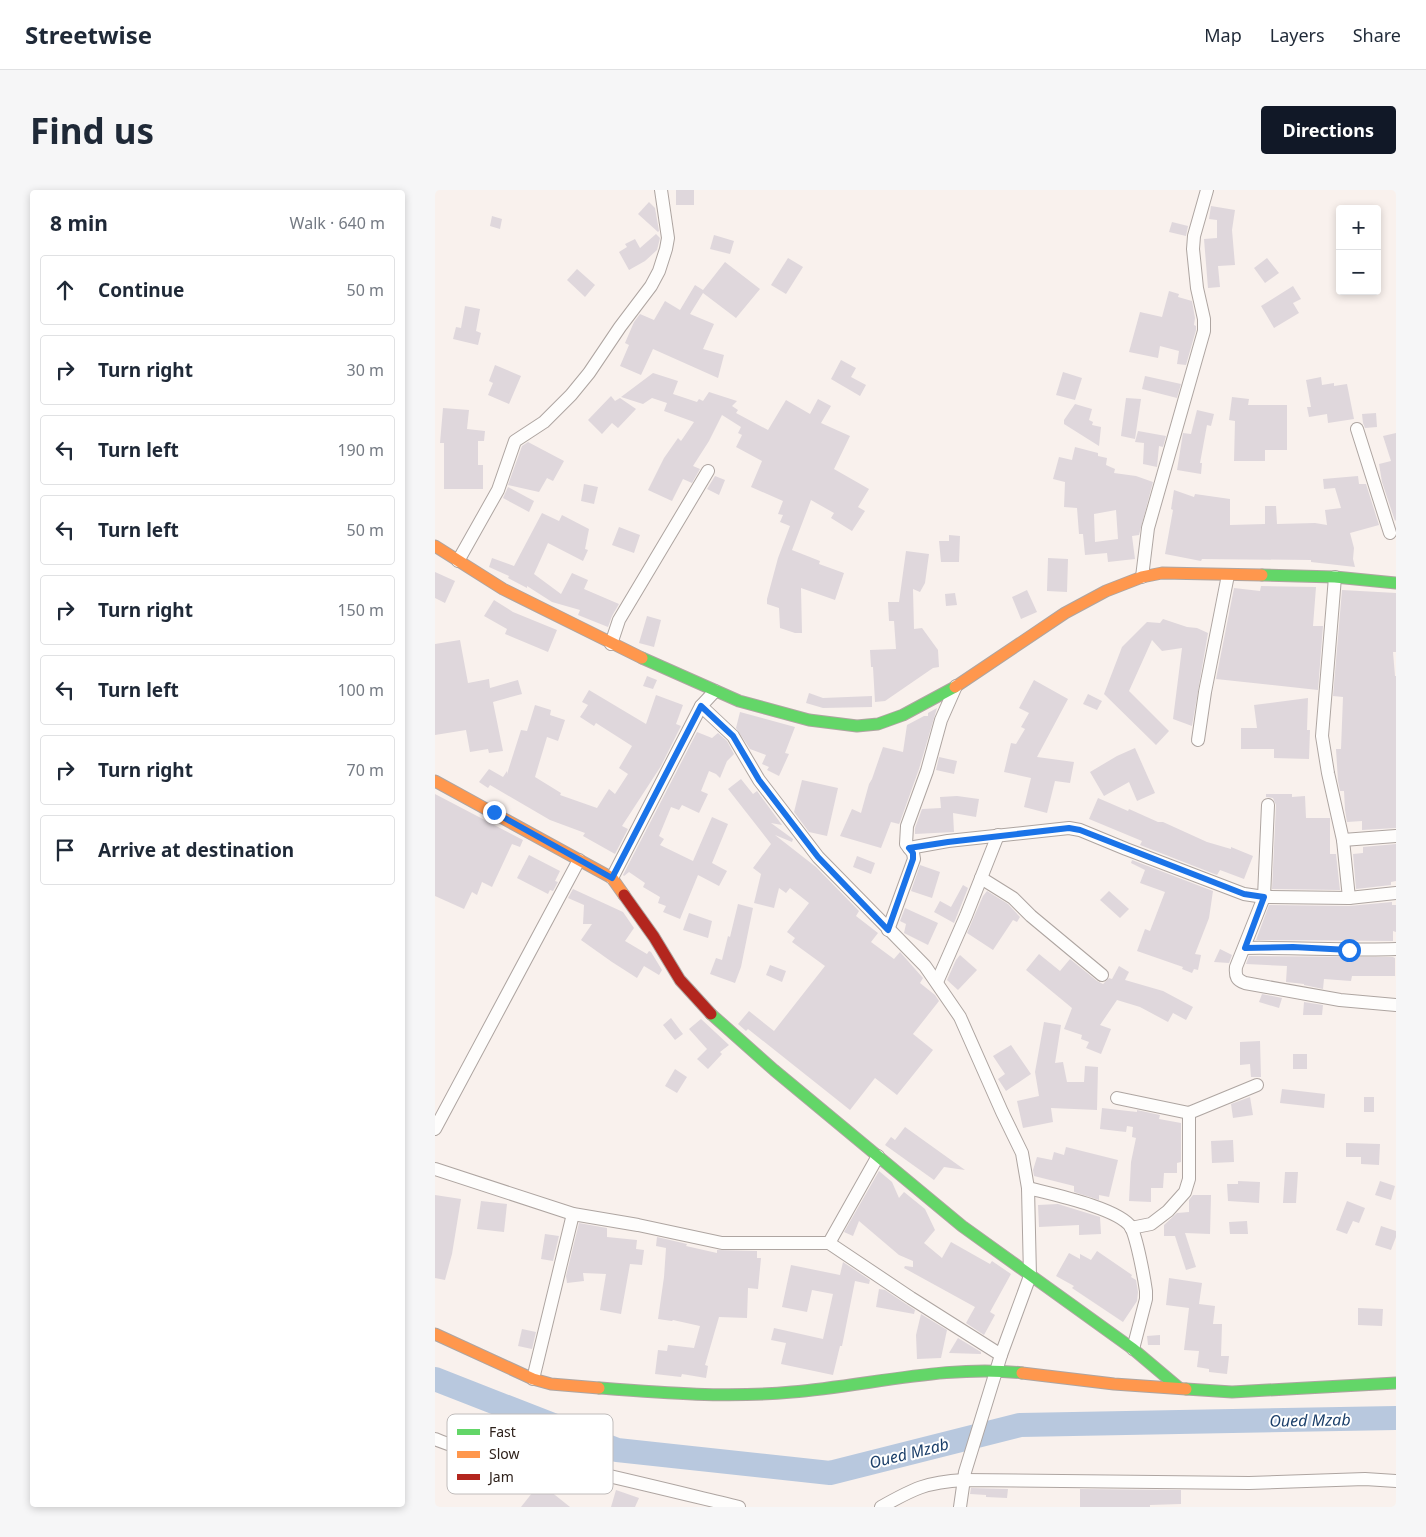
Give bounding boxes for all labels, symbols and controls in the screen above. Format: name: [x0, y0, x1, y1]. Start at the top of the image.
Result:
text: Streetwise: [25, 18, 152, 51]
text: Map: [1204, 23, 1242, 47]
text: Layers: [1270, 23, 1325, 47]
text: Share: [1353, 23, 1401, 47]
button: Directions: [1261, 106, 1396, 154]
text: Find us: [30, 107, 154, 154]
map controls: [1336, 205, 1381, 295]
button: +: [1336, 205, 1381, 250]
text: 8 min: [50, 209, 108, 237]
text: Walk · 640 m: [290, 212, 385, 234]
button: −: [1336, 250, 1381, 295]
icon: ahead: [51, 276, 79, 304]
text: Continue: [98, 277, 184, 303]
text: 50 m: [347, 279, 384, 301]
icon: right: [51, 356, 79, 384]
text: Turn right: [98, 357, 193, 383]
text: 30 m: [347, 359, 384, 381]
icon: left: [51, 436, 79, 464]
text: Turn left: [98, 437, 179, 463]
text: 190 m: [337, 439, 384, 461]
icon: left: [51, 516, 79, 544]
text: Turn left: [98, 517, 179, 543]
text: 50 m: [347, 519, 384, 541]
icon: right: [51, 596, 79, 624]
text: Turn right: [98, 597, 193, 623]
text: 150 m: [337, 599, 384, 621]
icon: left: [51, 676, 79, 704]
text: Turn left: [98, 677, 179, 703]
text: 100 m: [337, 679, 384, 701]
icon: right: [51, 756, 79, 784]
text: Turn right: [98, 757, 193, 783]
text: 70 m: [347, 759, 384, 781]
route end: [483, 801, 506, 824]
icon: arrive: [51, 836, 79, 864]
text: Arrive at destination: [98, 837, 294, 863]
route start: [1338, 939, 1361, 962]
water label: Oued Mzab: [1269, 1408, 1351, 1432]
legend: [447, 1414, 613, 1494]
text: Fast: [489, 1422, 516, 1441]
water label: Oued Mzab: [867, 1433, 951, 1473]
text: Slow: [489, 1444, 520, 1463]
text: Jam: [487, 1467, 514, 1486]

